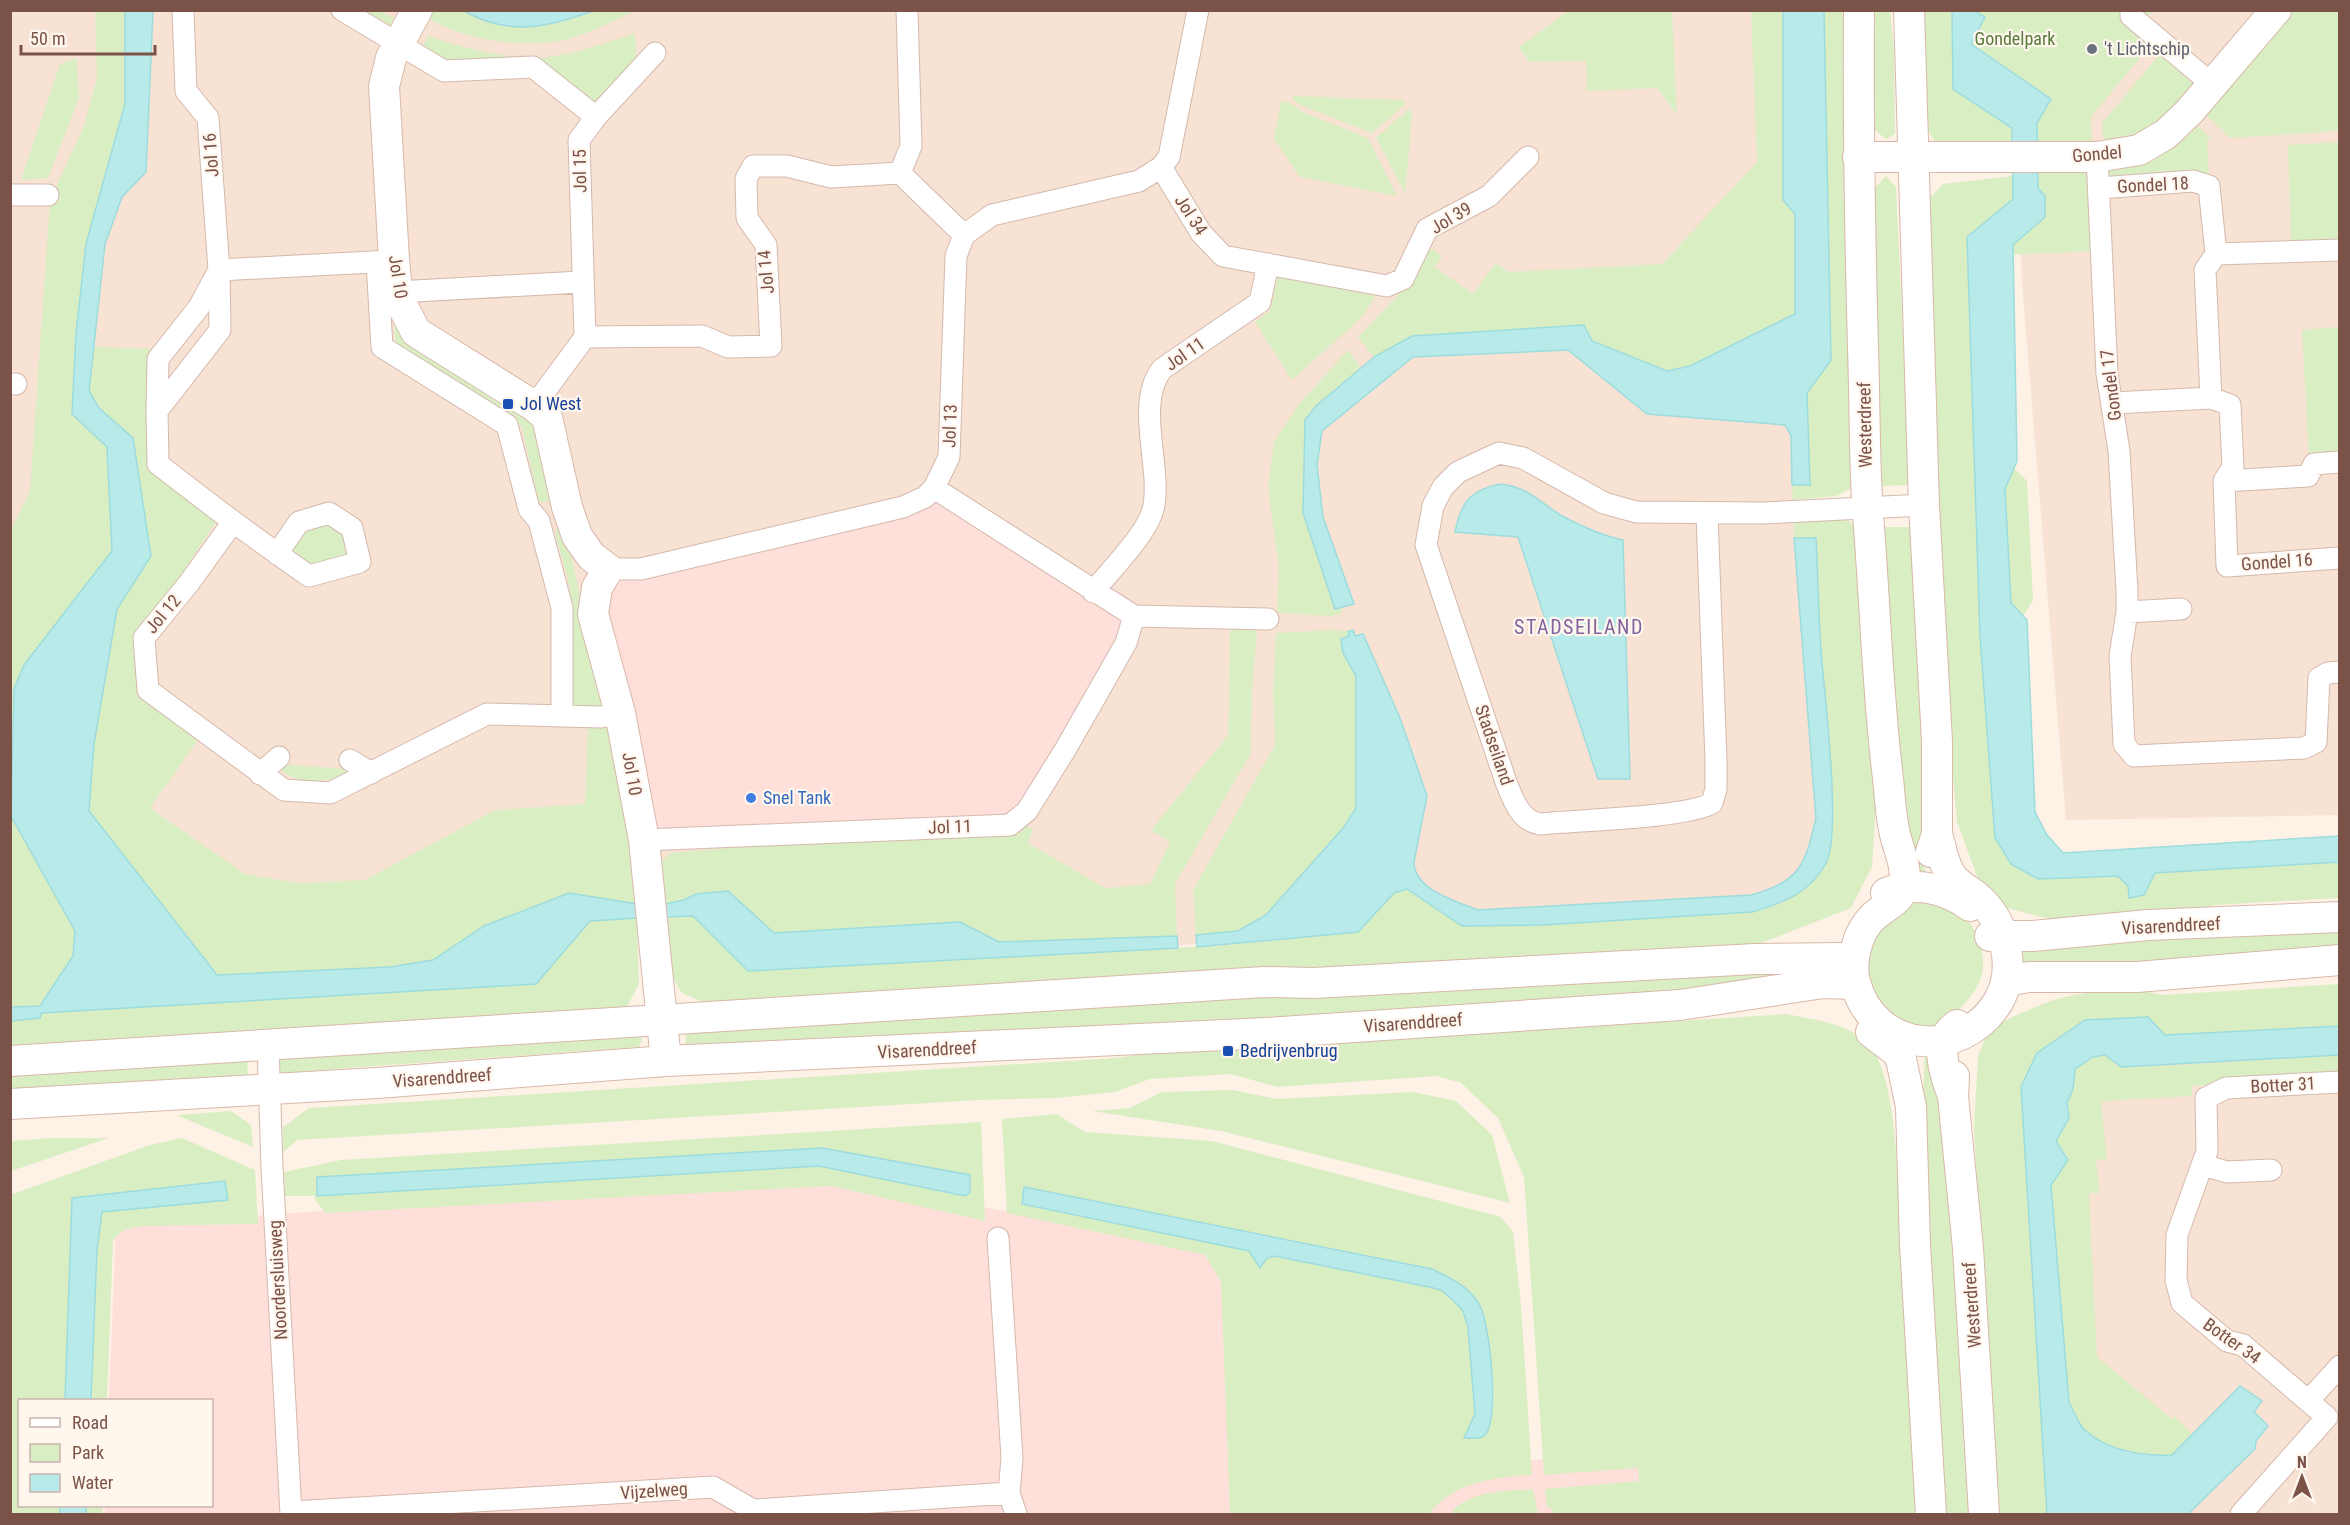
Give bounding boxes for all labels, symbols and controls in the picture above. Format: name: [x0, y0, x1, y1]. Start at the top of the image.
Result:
scale bar: [21, 18, 154, 56]
text: 50 m: [30, 28, 65, 49]
park label: Gondelpark: [1975, 28, 2055, 49]
place label: 't Lichtschip: [2104, 38, 2190, 59]
marker: 't Lichtschip: [2085, 42, 2099, 56]
street label: Jol 16: [198, 132, 223, 178]
street label: Gondel: [2071, 141, 2123, 166]
street label: Jol 15: [569, 149, 590, 193]
street label: Gondel 18: [2117, 172, 2189, 197]
street label: Jol 34: [1171, 191, 1212, 239]
street label: Jol 39: [1427, 197, 1475, 238]
street label: Jol 14: [753, 249, 778, 295]
street label: Jol 10: [385, 254, 412, 300]
street label: Jol 11: [1161, 332, 1209, 375]
street label: Gondel 17: [2096, 348, 2125, 422]
street label: Westerdreef: [1853, 382, 1876, 468]
place label: Jol West: [520, 393, 581, 414]
marker: Jol West: [501, 397, 515, 411]
street label: Jol 13: [938, 404, 961, 448]
street label: Gondel 16: [2240, 549, 2314, 574]
street label: Jol 12: [141, 590, 185, 637]
district label: STADSEILAND: [1514, 615, 1644, 639]
street label: Stadseiland: [1471, 702, 1518, 788]
street label: Jol 10: [618, 751, 647, 797]
place label: Snel Tank: [763, 787, 831, 808]
marker: Snel Tank: [744, 791, 758, 805]
street label: Jol 11: [928, 815, 972, 838]
street label: Visarenddreef: [2121, 912, 2221, 939]
street label: Visarenddreef: [1363, 1009, 1464, 1036]
street label: Visarenddreef: [877, 1036, 977, 1063]
place label: Bedrijvenbrug: [1240, 1040, 1338, 1061]
marker: Bedrijvenbrug: [1221, 1044, 1235, 1058]
street label: Visarenddreef: [392, 1064, 493, 1091]
street label: Botter 31: [2250, 1072, 2316, 1097]
street label: Noordersluisweg: [264, 1220, 291, 1340]
street label: Westerdreef: [1958, 1261, 1985, 1349]
street label: Botter 34: [2200, 1313, 2265, 1368]
legend: [18, 1399, 213, 1507]
text: Road: [72, 1412, 108, 1433]
text: Park: [72, 1442, 104, 1463]
north arrow: [2272, 1447, 2332, 1507]
text: N: [2297, 1453, 2307, 1472]
text: Water: [72, 1472, 114, 1493]
street label: Vijzelweg: [620, 1478, 688, 1503]

